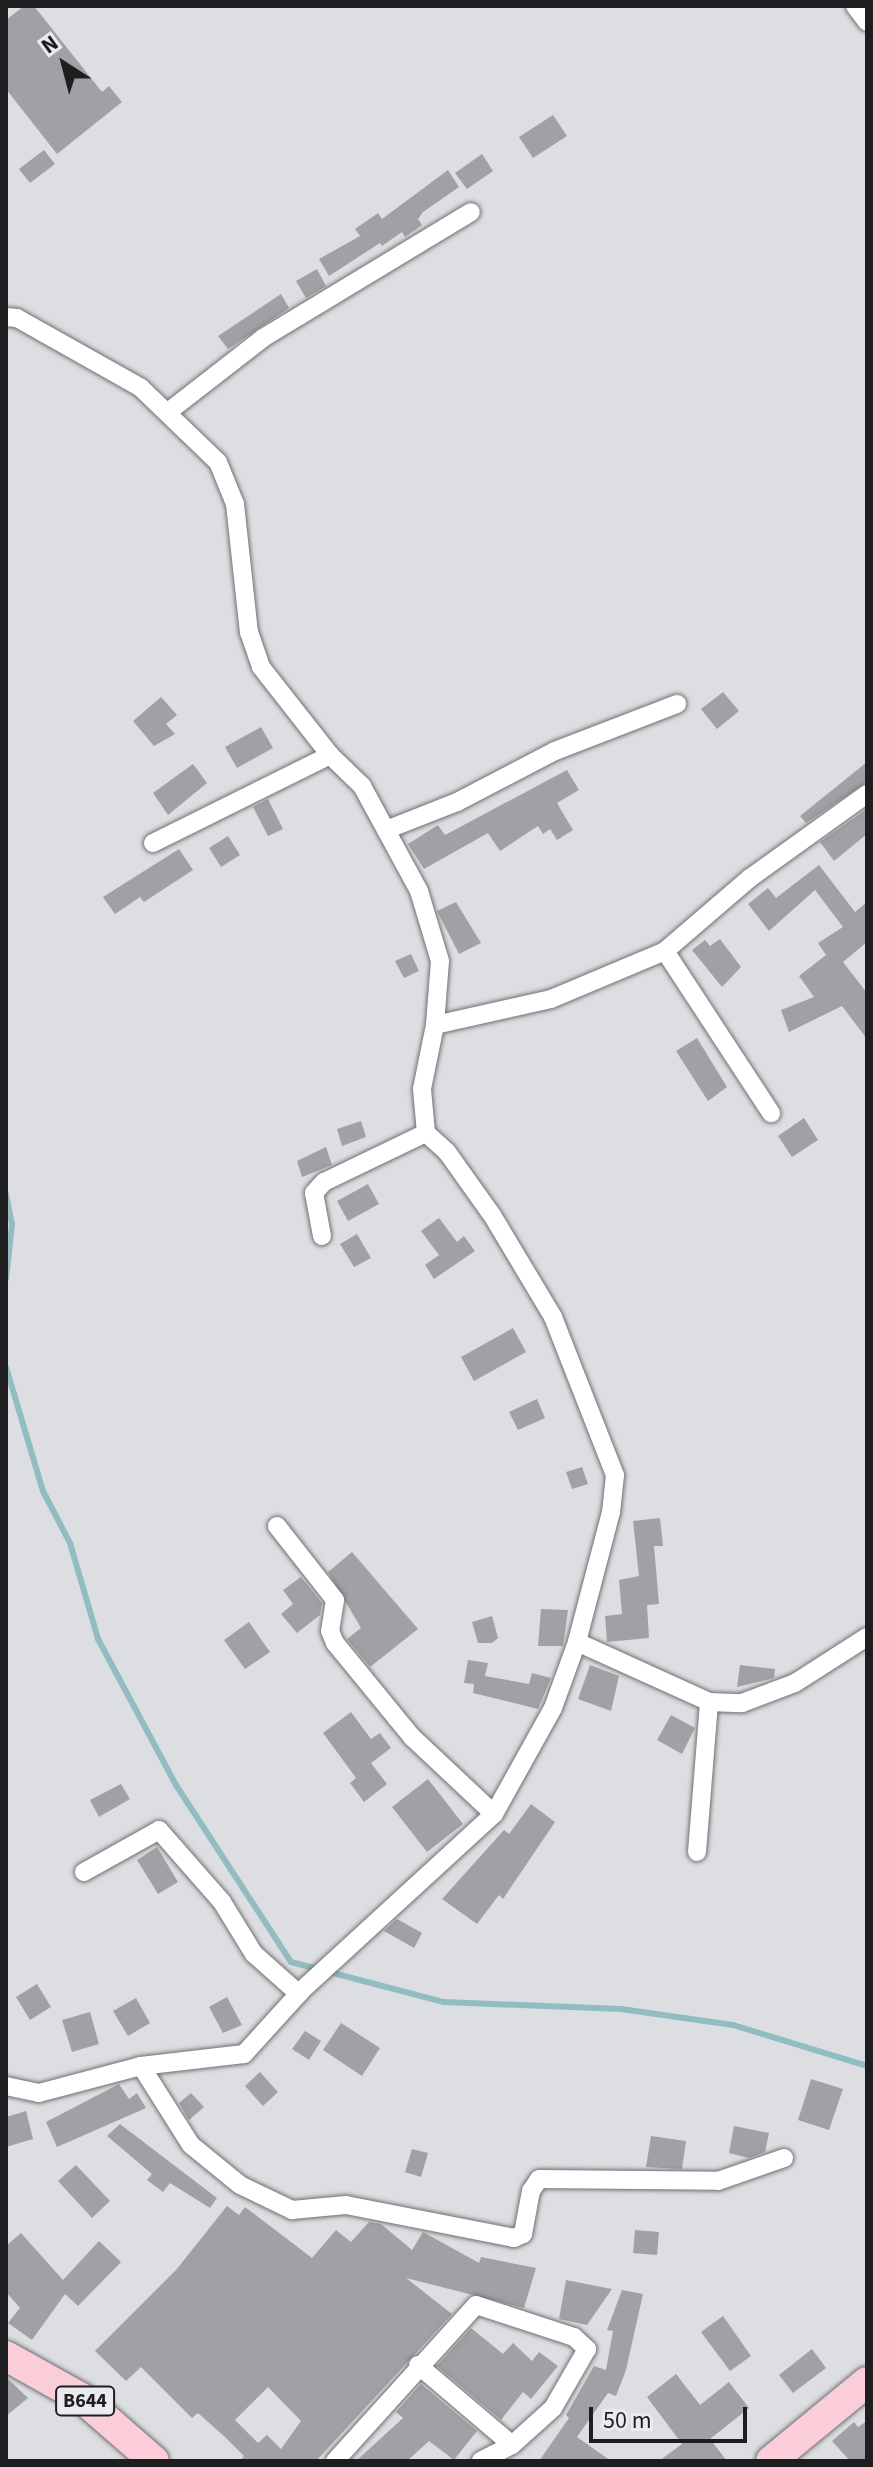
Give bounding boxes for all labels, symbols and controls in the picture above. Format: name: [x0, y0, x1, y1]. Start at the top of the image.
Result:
north arrow: [24, 24, 104, 104]
text: N: [35, 27, 65, 62]
road number: B644: [55, 2385, 115, 2417]
scale bar: [593, 2391, 751, 2441]
text: 50 m: [603, 2403, 652, 2438]

